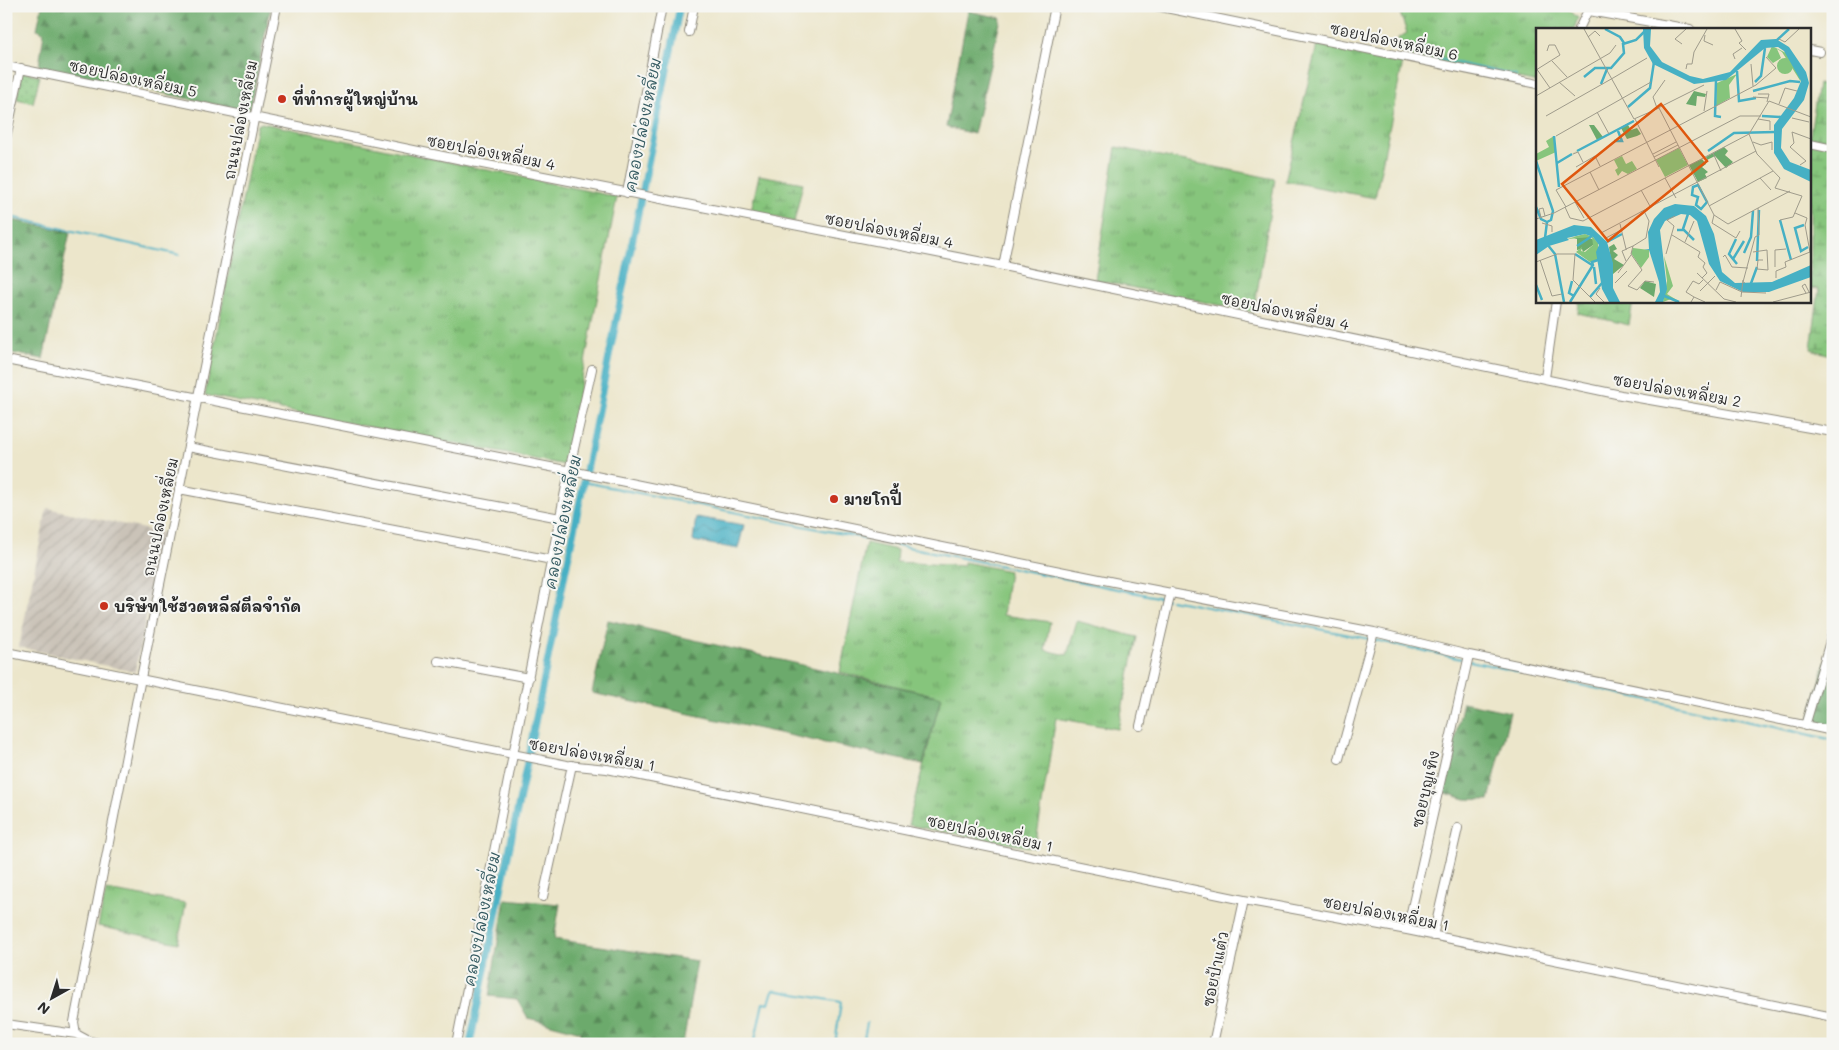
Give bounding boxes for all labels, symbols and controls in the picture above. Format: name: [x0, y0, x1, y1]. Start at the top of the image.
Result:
street label: ซอยปล่องเหลี่ยม 6: [1328, 12, 1461, 64]
inset map: [1536, 28, 1812, 302]
street label: ซอยปล่องเหลี่ยม 5: [67, 49, 200, 101]
water label: คลองปล่องเหลี่ยม: [615, 55, 665, 194]
street label: ถนนปล่องเหลี่ยม: [213, 57, 261, 181]
place label: ที่ทำกรผู้ใหญ่บ้าน: [292, 84, 419, 112]
marker: ที่ทำกรผู้ใหญ่บ้าน: [276, 93, 288, 105]
street label: ซอยปล่องเหลี่ยม 4: [425, 124, 558, 174]
street label: ซอยปล่องเหลี่ยม 4: [823, 202, 956, 252]
street label: ซอยปล่องเหลี่ยม 4: [1219, 282, 1352, 334]
street label: ซอยปล่องเหลี่ยม 2: [1611, 364, 1744, 411]
water label: คลองปล่องเหลี่ยม: [535, 452, 585, 591]
street label: ถนนปล่องเหลี่ยม: [132, 454, 182, 578]
place label: มายโกปี้: [844, 483, 902, 509]
marker: มายโกปี้: [828, 493, 840, 505]
place label: บริษัทใช้ฮวดหลีสตีลจำกัด: [114, 594, 301, 616]
marker: บริษัทใช้ฮวดหลีสตีลจำกัด: [98, 600, 110, 612]
street label: ซอยปล่องเหลี่ยม 1: [527, 728, 658, 775]
street label: ซอยบุญเทิง: [1406, 748, 1446, 830]
street label: ซอยปล่องเหลี่ยม 1: [925, 805, 1056, 856]
water label: คลองปล่องเหลี่ยม: [454, 849, 504, 988]
street label: ซอยปล่องเหลี่ยม 1: [1321, 886, 1452, 935]
street label: ซอยป้าแต๋ว: [1197, 929, 1233, 1009]
north arrow: [28, 972, 78, 1022]
text: N: [33, 998, 54, 1019]

